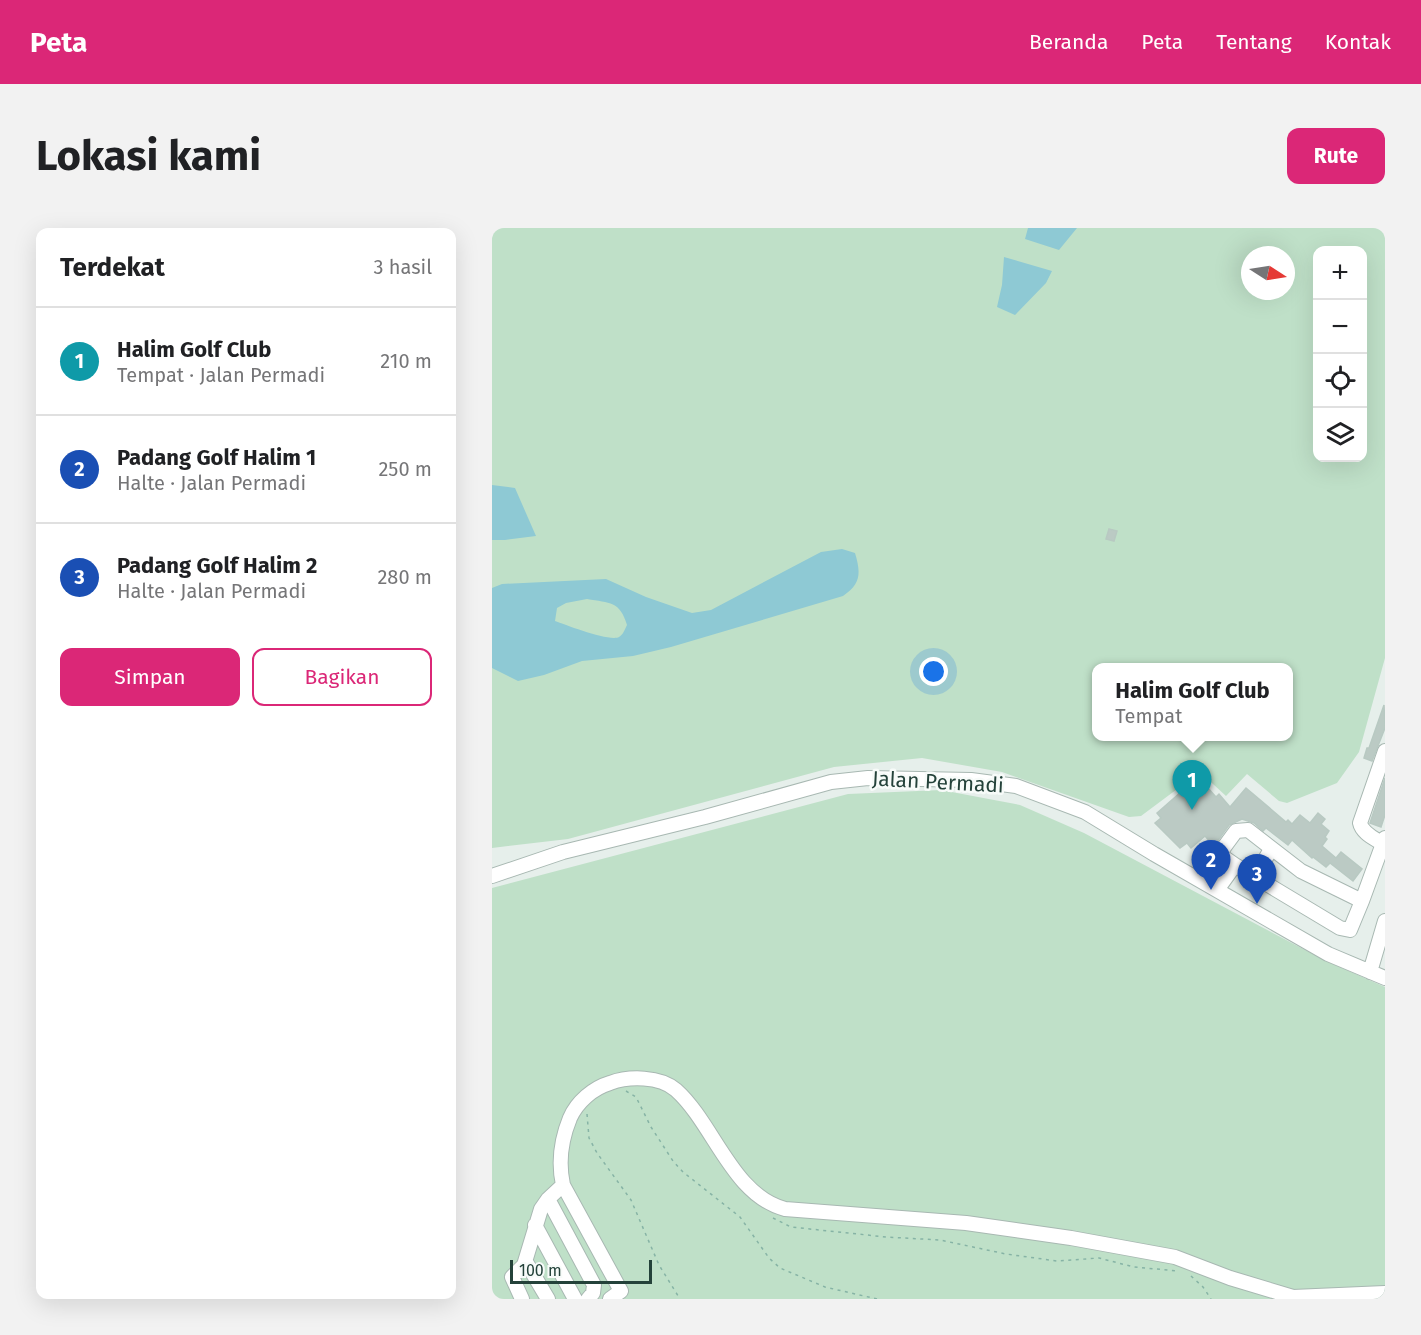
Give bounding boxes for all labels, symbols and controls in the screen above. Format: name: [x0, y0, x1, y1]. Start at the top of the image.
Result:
text: Peta: [30, 26, 87, 59]
text: Beranda: [1029, 29, 1108, 55]
text: Peta: [1141, 29, 1183, 55]
text: Tentang: [1216, 29, 1292, 55]
text: Kontak: [1325, 29, 1391, 55]
button: Rute: [1287, 128, 1385, 184]
text: Lokasi kami: [36, 131, 261, 181]
north arrow: [1241, 246, 1295, 300]
map controls: [1313, 246, 1367, 462]
button: +: [1313, 246, 1367, 300]
text: Terdekat: [60, 252, 165, 283]
text: 3 hasil: [373, 255, 432, 279]
button: −: [1313, 300, 1367, 354]
text: Halim Golf Club: [117, 336, 271, 363]
text: 1: [75, 349, 84, 373]
text: 210 m: [380, 349, 432, 373]
button: locate: [1313, 354, 1367, 408]
text: Tempat · Jalan Permadi: [117, 363, 325, 387]
button: layers: [1313, 408, 1367, 462]
text: Padang Golf Halim 1: [117, 444, 316, 471]
text: 2: [74, 457, 85, 481]
text: 250 m: [378, 457, 432, 481]
text: Halte · Jalan Permadi: [117, 471, 306, 495]
text: Padang Golf Halim 2: [117, 552, 317, 579]
text: 3: [74, 565, 85, 589]
text: 280 m: [377, 565, 432, 589]
text: Halte · Jalan Permadi: [117, 579, 306, 603]
button: Simpan: [60, 648, 240, 706]
button: Bagikan: [252, 648, 432, 706]
your location: [919, 657, 948, 686]
popup: [1092, 663, 1293, 741]
text: Halim Golf Club: [1115, 677, 1270, 704]
text: Tempat: [1115, 704, 1182, 728]
pin: 1: [1172, 760, 1212, 810]
street label: Jalan Permadi: [871, 766, 1005, 798]
pin: 2: [1192, 840, 1230, 890]
pin: 3: [1238, 854, 1276, 904]
scale bar: [510, 1257, 652, 1284]
text: 100 m: [519, 1261, 562, 1280]

